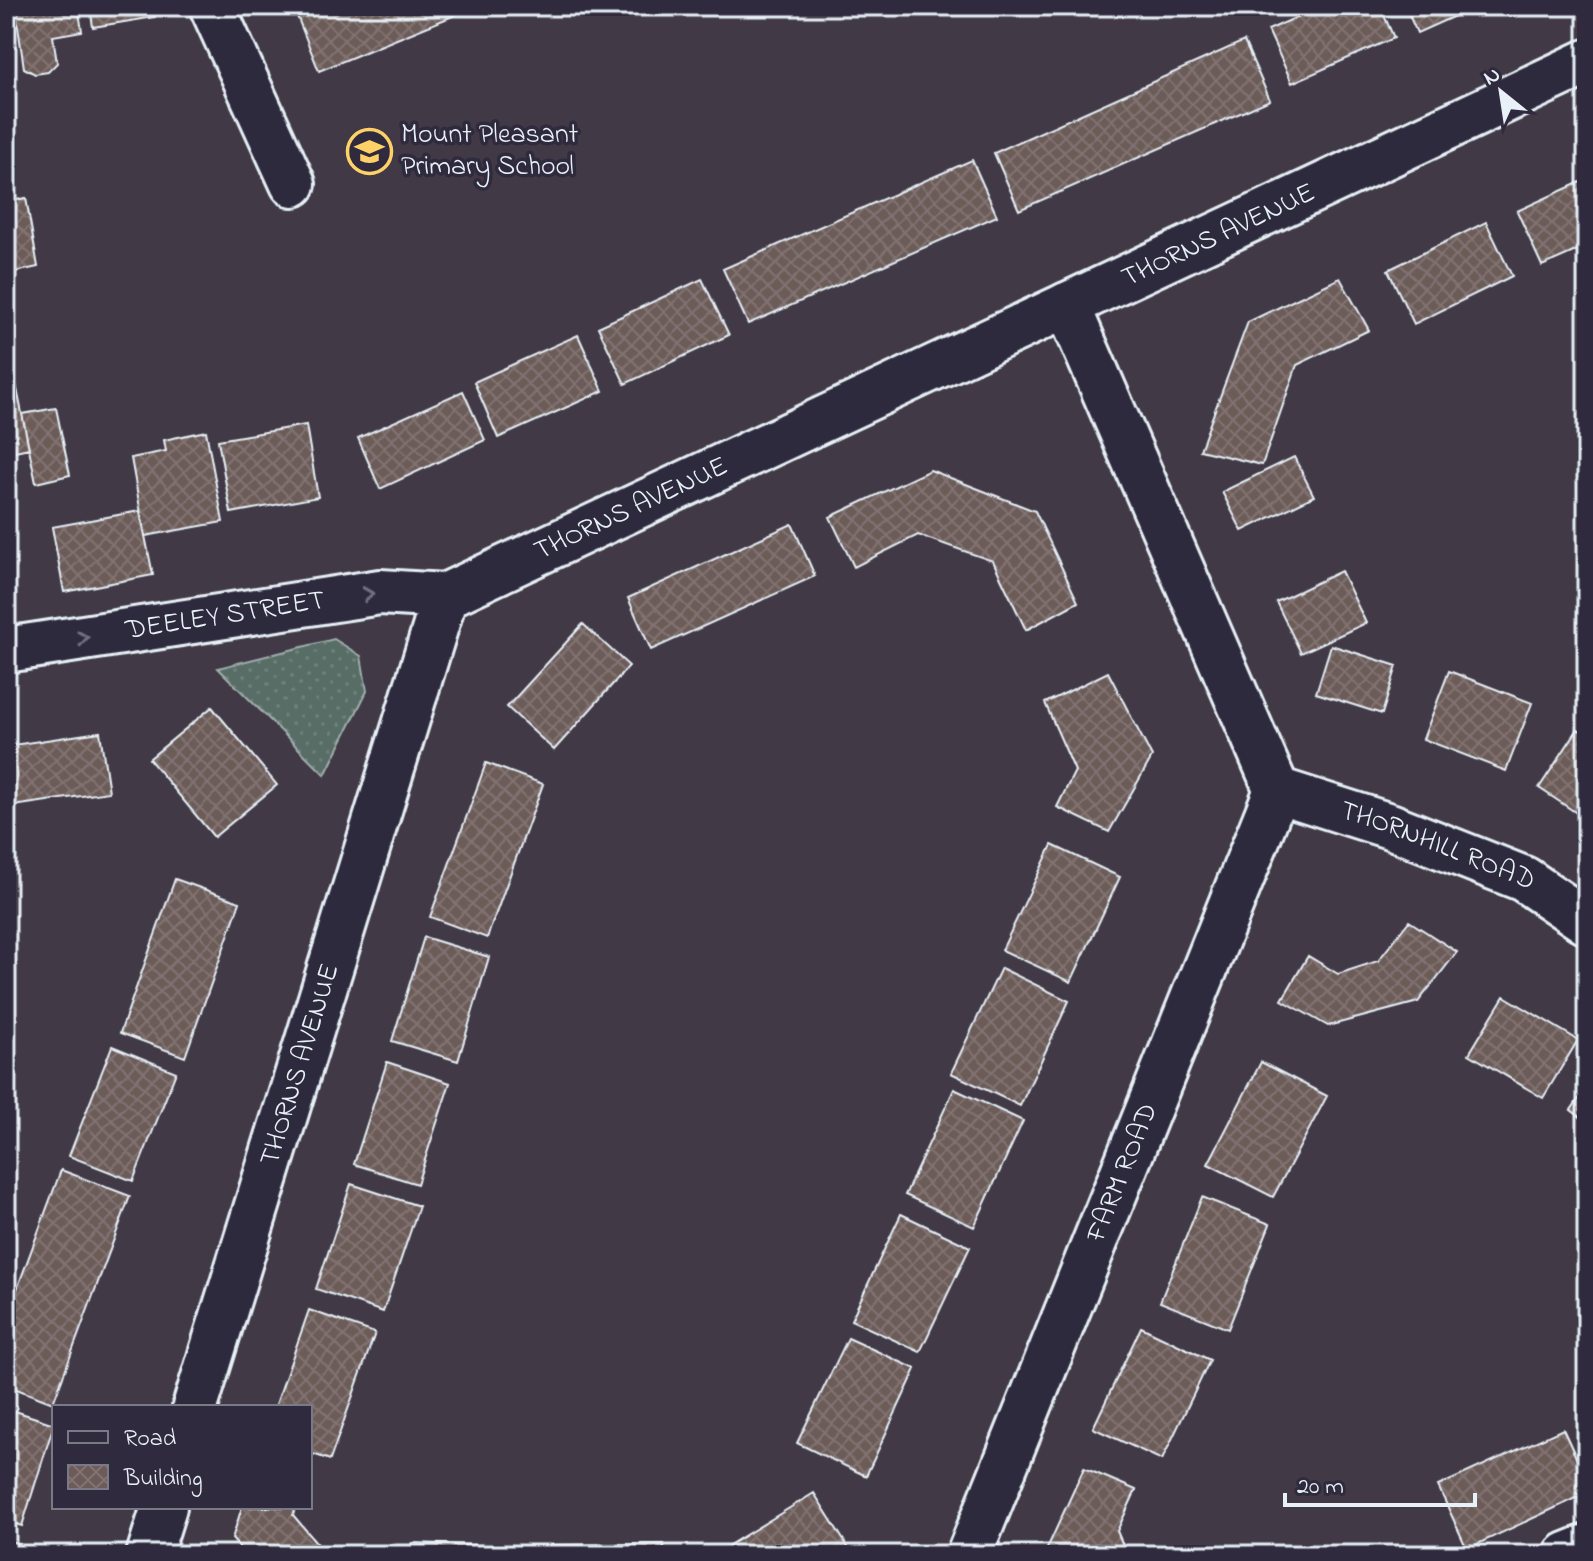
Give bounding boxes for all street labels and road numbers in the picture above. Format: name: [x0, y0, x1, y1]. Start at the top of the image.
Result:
street label: THORNS AVENUE: [1115, 173, 1322, 299]
street label: THORNS AVENUE: [528, 447, 735, 572]
street label: DEELEY STREET: [122, 580, 328, 652]
street label: THORNHILL ROAD: [1335, 791, 1544, 902]
street label: THORNS AVENUE: [250, 959, 351, 1171]
street label: FARM ROAD: [1076, 1097, 1169, 1250]

